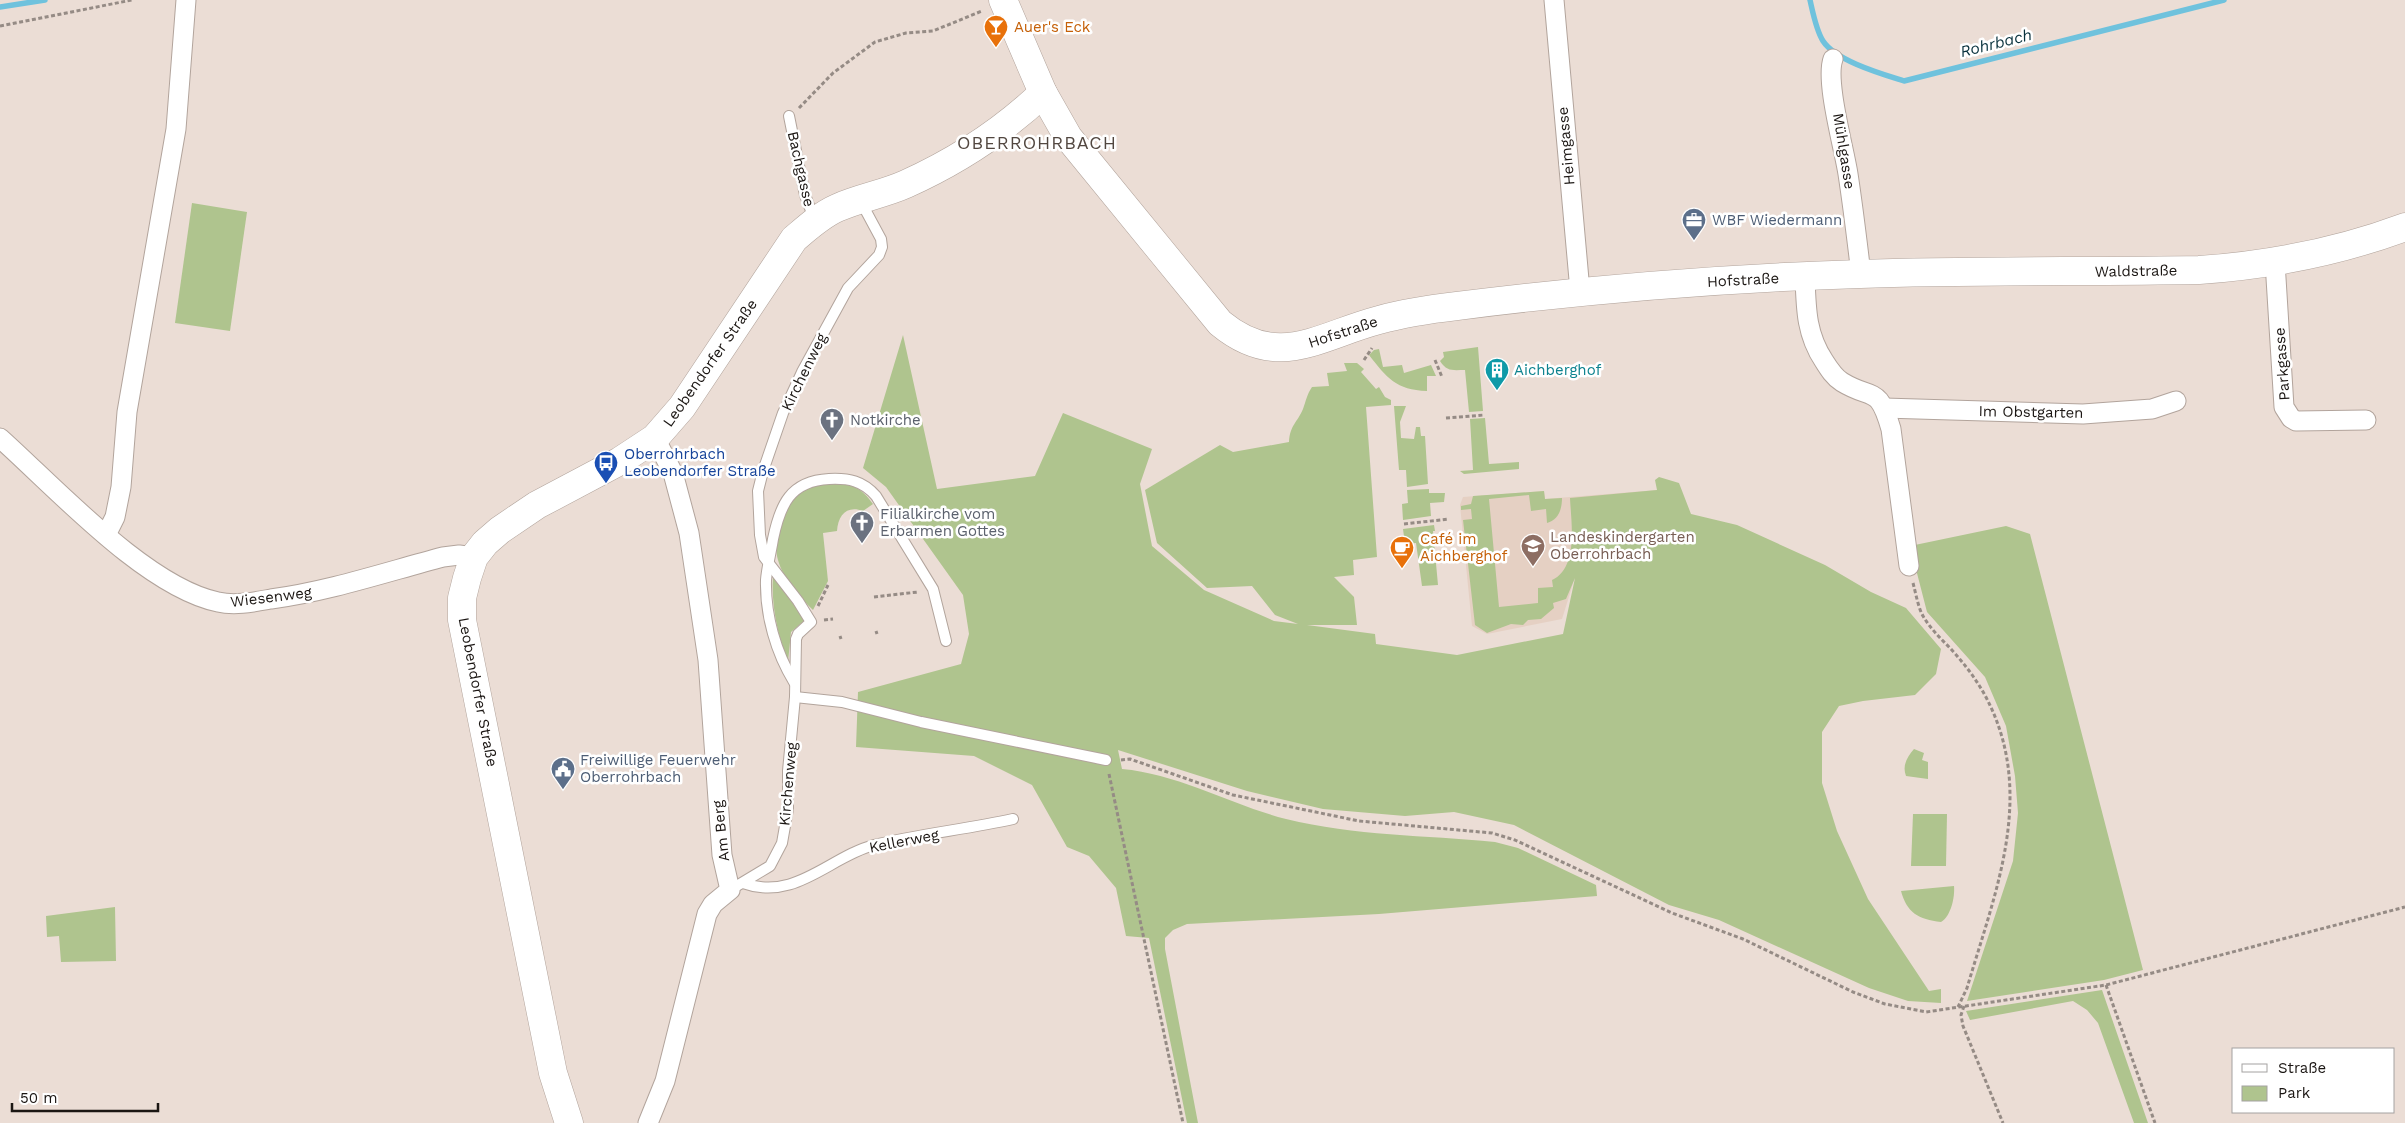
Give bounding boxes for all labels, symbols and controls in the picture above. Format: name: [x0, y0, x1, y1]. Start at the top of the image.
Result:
bar icon: Auer's Eck: [983, 14, 1009, 48]
place label: Auer's Eck: [1014, 18, 1091, 36]
water label: Rohrbach: [1958, 25, 2034, 61]
street label: Heimgasse: [1554, 106, 1578, 186]
street label: Mühlgasse: [1829, 112, 1859, 190]
street label: Bachgasse: [784, 130, 818, 208]
district label: OBERROHRBACH: [957, 132, 1117, 153]
office icon: WBF Wiedermann: [1681, 207, 1707, 241]
place label: WBF Wiedermann: [1712, 211, 1842, 229]
street label: Waldstraße: [2094, 261, 2178, 281]
street label: Hofstraße: [1707, 269, 1779, 291]
street label: Leobendorfer Straße: [659, 296, 761, 430]
street label: Hofstraße: [1306, 312, 1380, 352]
street label: Parkgasse: [2270, 327, 2294, 401]
street label: Kirchenweg: [777, 330, 831, 414]
building icon: Aichberghof: [1484, 357, 1510, 391]
place label: Aichberghof: [1514, 361, 1602, 379]
street label: Im Obstgarten: [1978, 402, 2084, 422]
church icon: Notkirche: [819, 407, 845, 441]
place label: Notkirche: [850, 411, 921, 429]
place label: Oberrohrbach Leobendorfer Straße: [624, 445, 776, 480]
bus stop icon: Oberrohrbach Leobendorfer Straße: [593, 450, 619, 484]
place label: Filialkirche vom Erbarmen Gottes: [880, 505, 1005, 540]
church icon: Filialkirche vom Erbarmen Gottes: [849, 510, 875, 544]
place label: Landeskindergarten Oberrohrbach: [1550, 528, 1695, 563]
place label: Café im Aichberghof: [1420, 530, 1508, 565]
school or university icon: Landeskindergarten Oberrohrbach: [1520, 533, 1546, 567]
cafe icon: Café im Aichberghof: [1389, 535, 1415, 569]
street label: Wiesenweg: [229, 583, 313, 611]
street label: Leobendorfer Straße: [455, 616, 501, 768]
street label: Kirchenweg: [775, 741, 801, 827]
place label: Freiwillige Feuerwehr Oberrohrbach: [580, 751, 736, 786]
public building icon: Freiwillige Feuerwehr Oberrohrbach: [550, 756, 576, 790]
street label: Am Berg: [709, 799, 733, 863]
street label: Kellerweg: [868, 825, 940, 857]
legend: [2232, 1048, 2395, 1113]
text: Straße: [2278, 1059, 2326, 1077]
scale bar: [12, 1080, 159, 1112]
text: Park: [2278, 1084, 2311, 1102]
text: 50 m: [20, 1089, 57, 1107]

